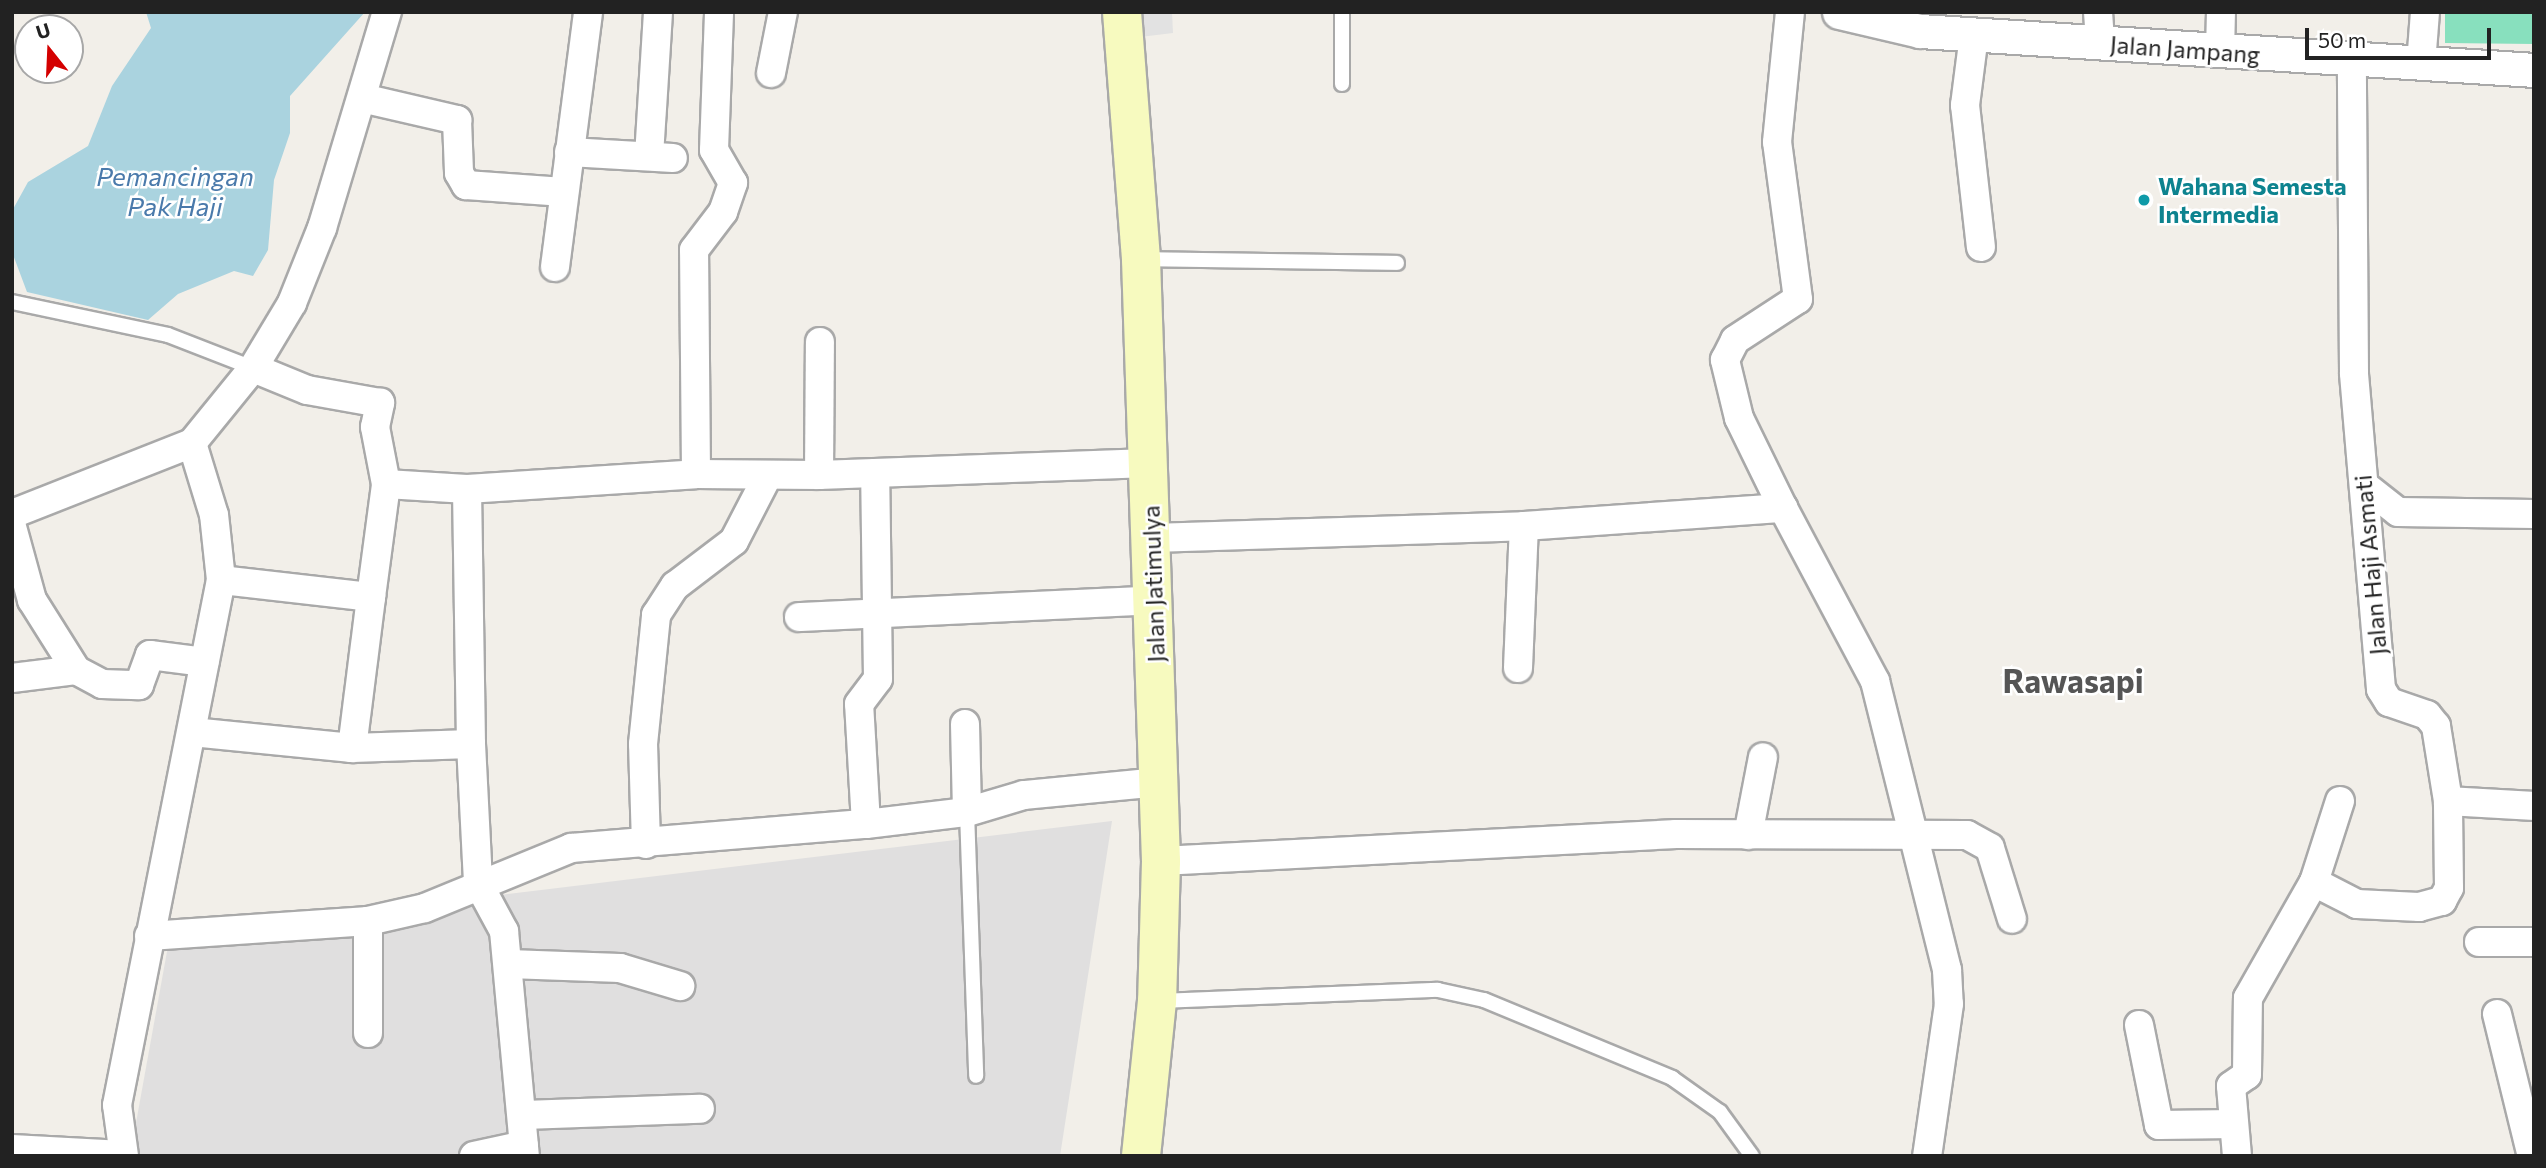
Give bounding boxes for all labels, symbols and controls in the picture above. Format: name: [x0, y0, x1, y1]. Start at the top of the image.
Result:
north arrow: [14, 14, 84, 84]
scale bar: [2308, 14, 2494, 58]
text: U: [33, 17, 53, 44]
text: 50 m: [2318, 27, 2366, 52]
street label: Jalan Jampang: [2109, 29, 2261, 69]
water label: Pemancingan Pak Haji: [96, 160, 254, 222]
place label: Wahana Semesta Intermedia: [2158, 172, 2347, 228]
marker: Wahana Semesta Intermedia: [2136, 192, 2152, 208]
street label: Jalan Haji Asmati: [2348, 474, 2392, 656]
street label: Jalan Jatimulya: [1136, 505, 1170, 663]
district label: Rawasapi: [2002, 661, 2144, 699]

